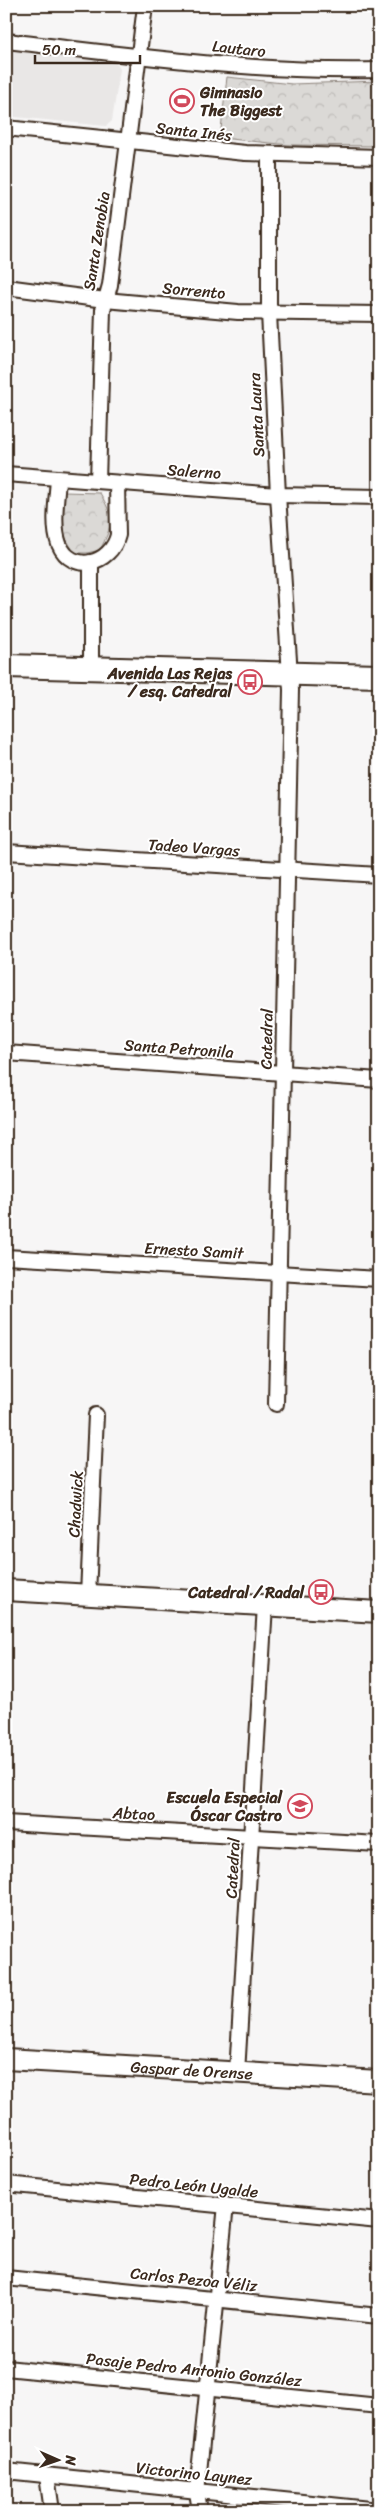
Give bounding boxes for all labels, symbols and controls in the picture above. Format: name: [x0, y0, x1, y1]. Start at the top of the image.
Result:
street label: Lautaro: [211, 31, 267, 66]
scale bar: [35, 32, 140, 64]
text: 50 m: [42, 37, 77, 63]
place label: Gimnasio The Biggest: [199, 78, 283, 125]
sports icon: Gimnasio The Biggest: [169, 88, 195, 114]
street label: Santa Inés: [154, 113, 234, 150]
street label: Santa Zenobia: [74, 189, 119, 293]
street label: Sorrento: [161, 273, 227, 308]
street label: Santa Laura: [240, 371, 273, 458]
street label: Salerno: [166, 455, 222, 488]
place label: Avenida Las Rejas / esq. Catedral: [107, 659, 233, 706]
bus stop icon: Avenida Las Rejas / esq. Catedral: [237, 669, 263, 695]
street label: Tadeo Vargas: [147, 830, 241, 865]
street label: Catedral: [251, 1008, 282, 1070]
street label: Santa Petronila: [123, 1030, 235, 1067]
street label: Ernesto Samit: [144, 1233, 245, 1268]
street label: Chadwick: [59, 1469, 92, 1538]
place label: Catedral / Radal: [187, 1578, 305, 1607]
bus stop icon: Catedral / Radal: [308, 1579, 334, 1605]
place label: Escuela Especial Óscar Castro: [166, 1783, 283, 1830]
school or university icon: Escuela Especial Óscar Castro: [287, 1793, 313, 1819]
street label: Abtao: [111, 1798, 156, 1829]
street label: Catedral: [216, 1836, 249, 1899]
street label: Gaspar de Orense: [130, 2052, 254, 2089]
street label: Pedro León Ugalde: [128, 2164, 260, 2207]
street label: Carlos Pezoa Véliz: [129, 2258, 259, 2301]
street label: Pasaje Pedro Antonio González: [85, 2344, 304, 2395]
north arrow: [32, 2434, 82, 2484]
street label: Victorino Laynez: [134, 2453, 254, 2494]
text: N: [58, 2454, 83, 2466]

